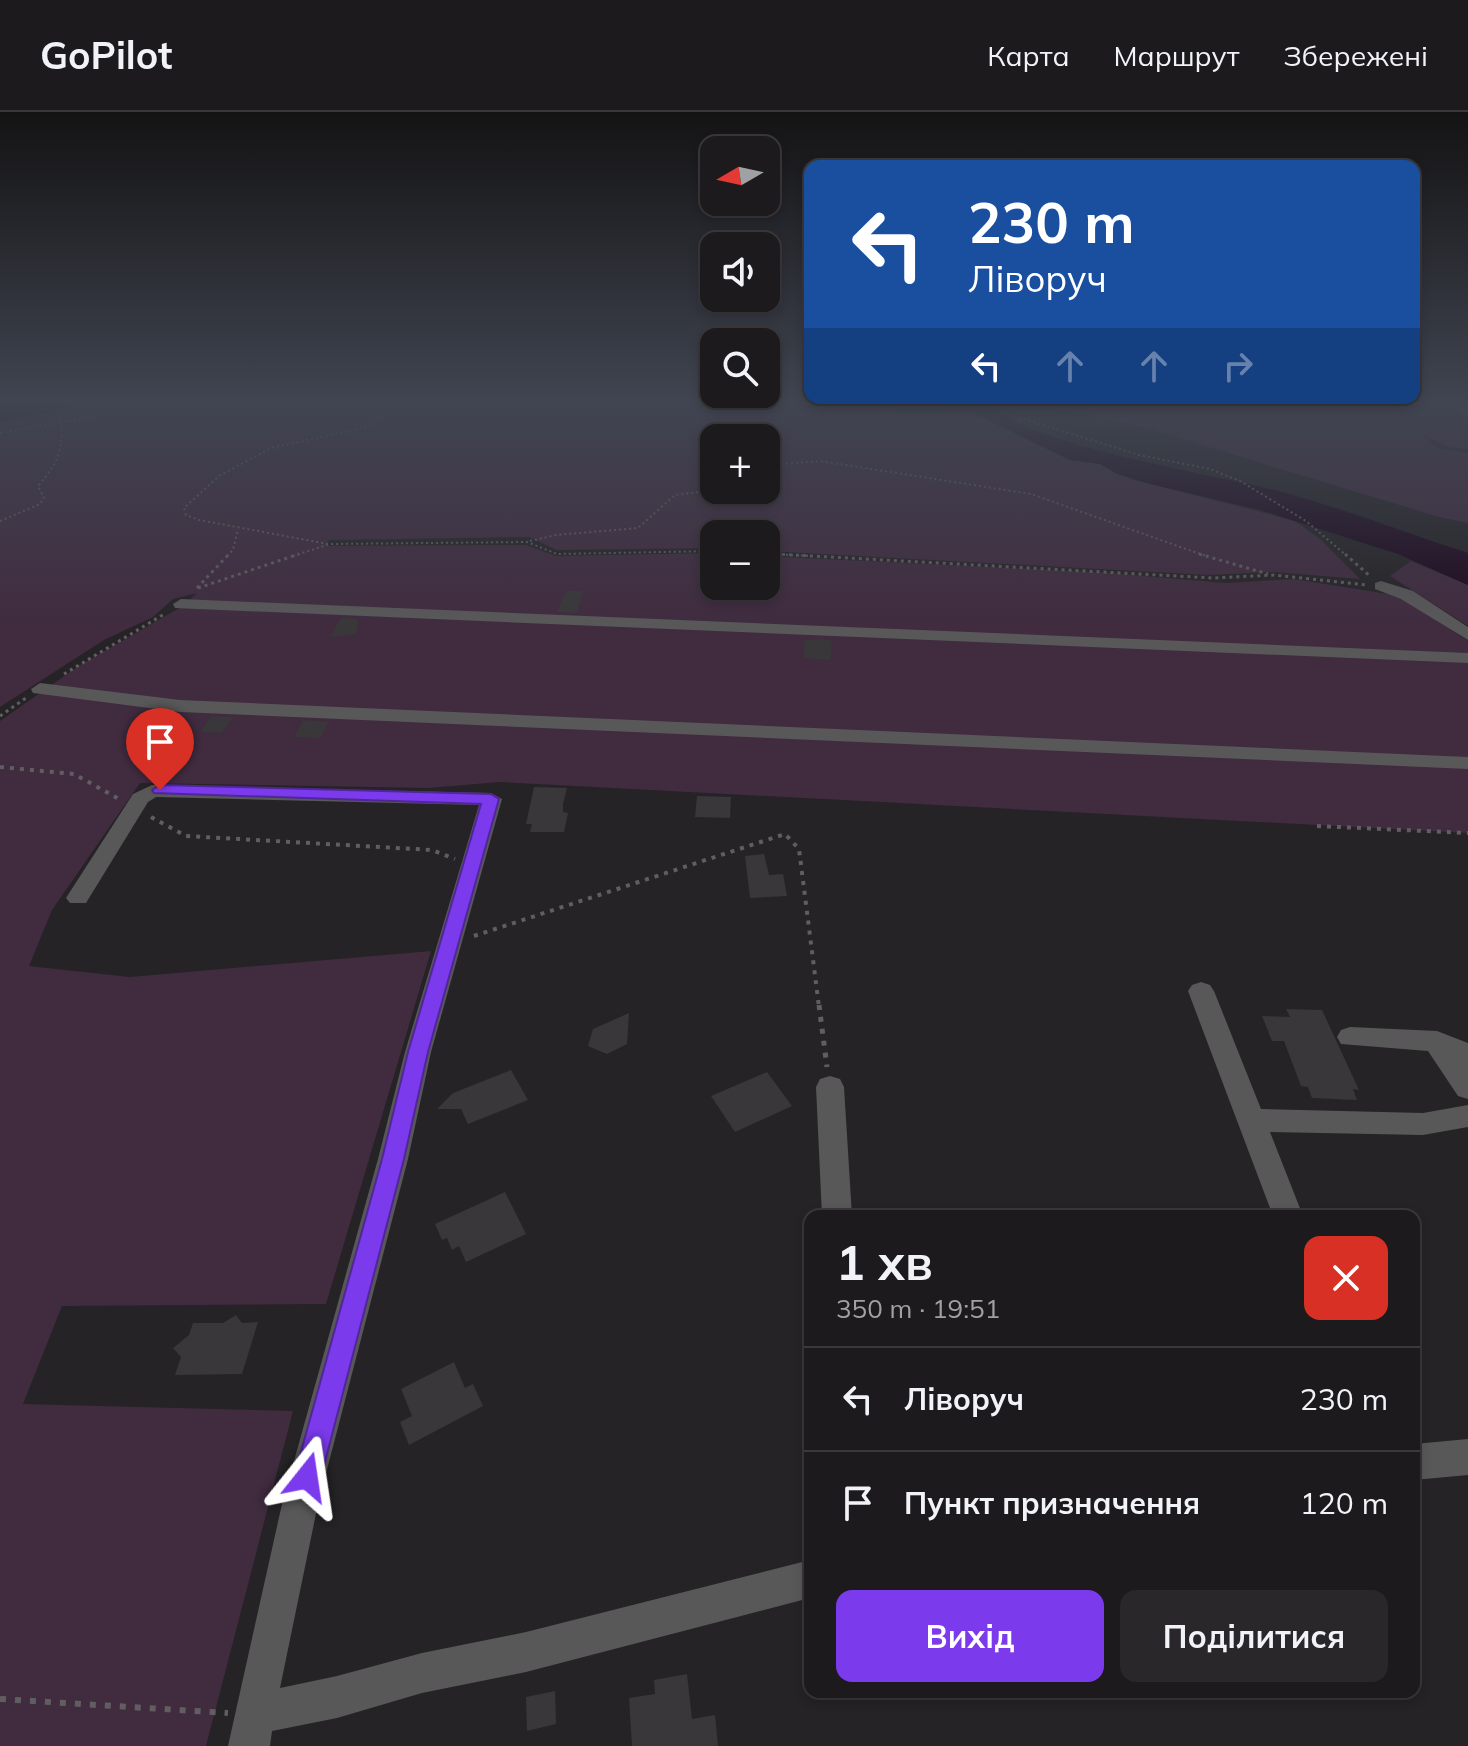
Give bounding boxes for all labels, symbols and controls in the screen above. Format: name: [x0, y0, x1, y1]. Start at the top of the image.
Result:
text: GoPilot: [40, 31, 172, 79]
text: Карта: [987, 38, 1070, 73]
text: Маршрут: [1114, 38, 1239, 73]
text: Збережені: [1283, 38, 1428, 73]
north arrow: [700, 136, 780, 216]
map controls: [700, 136, 780, 600]
text: 230 m: [968, 187, 1135, 257]
icon: left: [836, 192, 940, 296]
button: sound: [700, 232, 780, 312]
text: Ліворуч: [968, 256, 1107, 301]
button: search: [700, 328, 780, 408]
icon: left: [964, 344, 1008, 388]
icon: ahead: [1048, 344, 1092, 388]
icon: ahead: [1132, 344, 1176, 388]
icon: right: [1216, 344, 1260, 388]
button: +: [700, 424, 780, 504]
button: −: [700, 520, 780, 600]
pin: [126, 708, 194, 790]
icon: arrive: [138, 720, 182, 764]
text: 1 хв: [836, 1232, 933, 1292]
button: close: [1304, 1236, 1388, 1320]
text: 350 m · 19:51: [836, 1292, 1000, 1325]
icon: left: [836, 1377, 880, 1421]
text: Ліворуч: [904, 1380, 1024, 1418]
text: 230 m: [1300, 1380, 1388, 1418]
position arrow: [265, 1435, 349, 1519]
icon: arrive: [836, 1481, 880, 1525]
text: Пункт призначення: [904, 1484, 1200, 1522]
text: 120 m: [1300, 1484, 1388, 1522]
button: Вихід: [836, 1590, 1104, 1682]
button: Поділитися: [1120, 1590, 1388, 1682]

